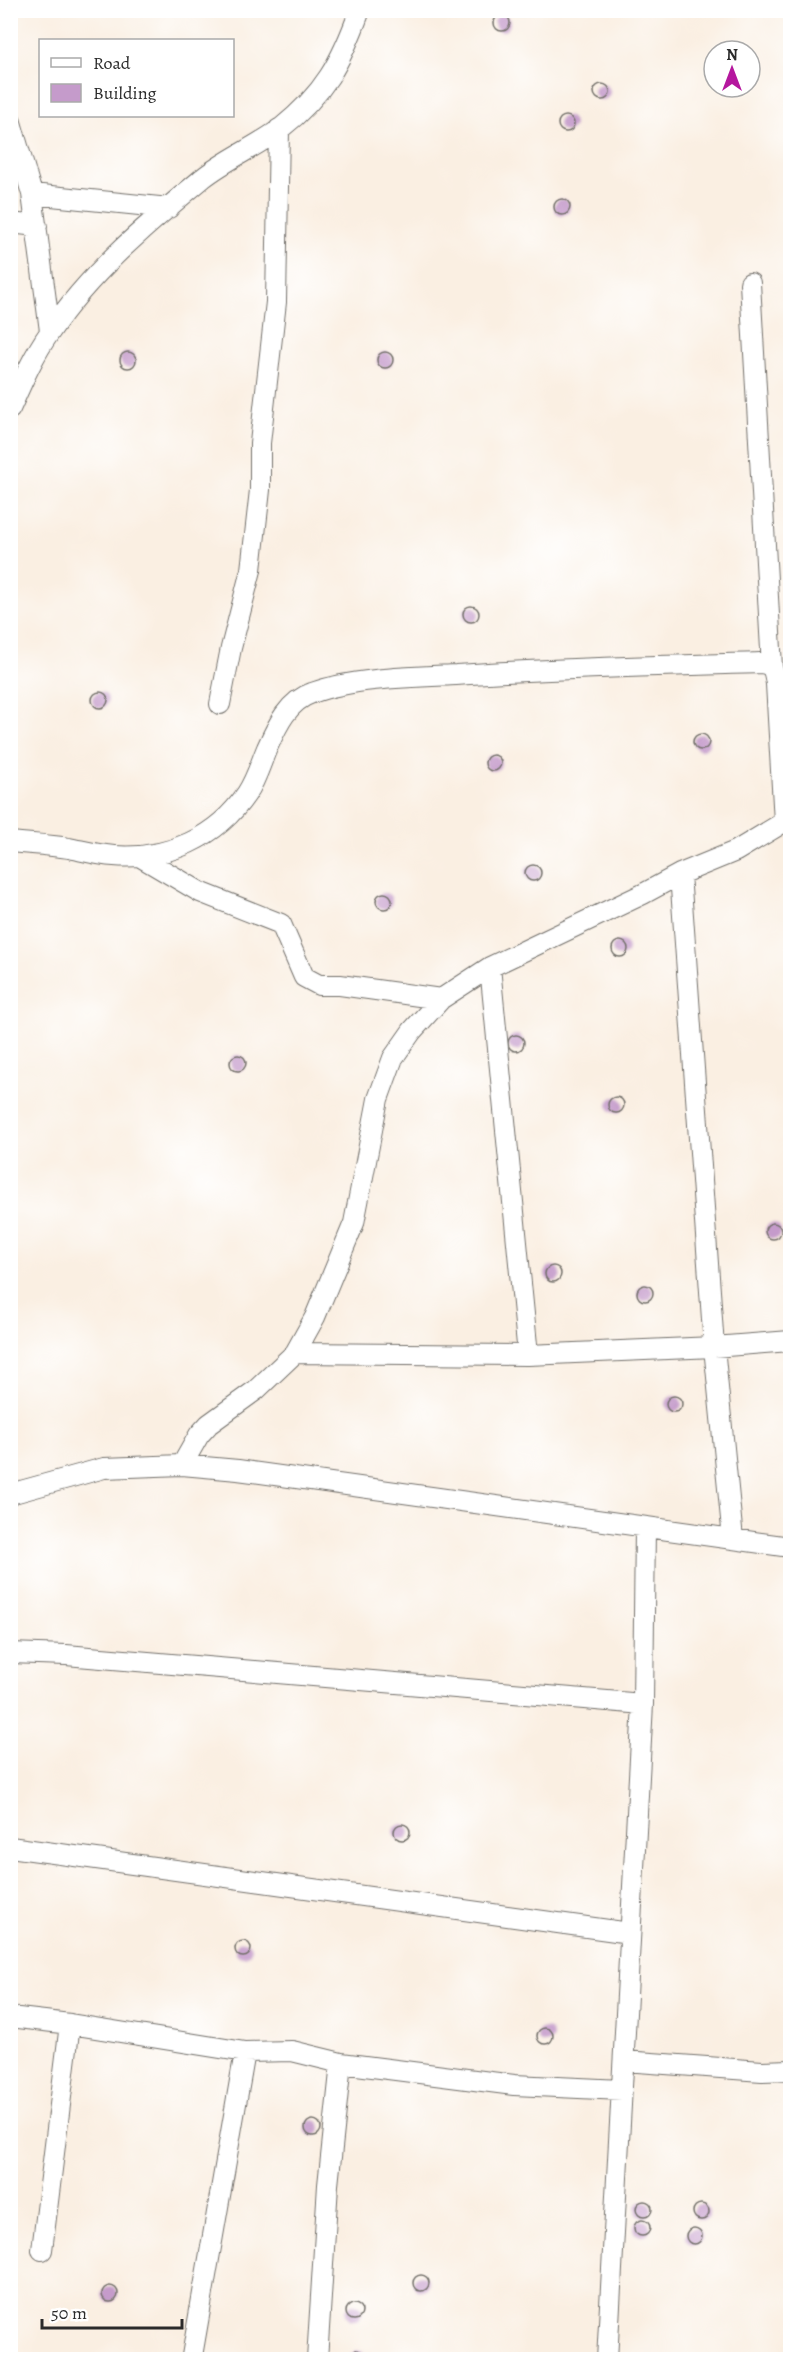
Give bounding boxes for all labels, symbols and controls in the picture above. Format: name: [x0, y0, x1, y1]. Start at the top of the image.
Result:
legend: [39, 39, 234, 117]
north arrow: [702, 39, 762, 99]
text: N: [726, 44, 738, 66]
text: Road: [93, 51, 131, 75]
text: Building: [93, 81, 157, 105]
scale bar: [42, 2292, 182, 2330]
text: 50 m: [51, 2301, 87, 2325]

